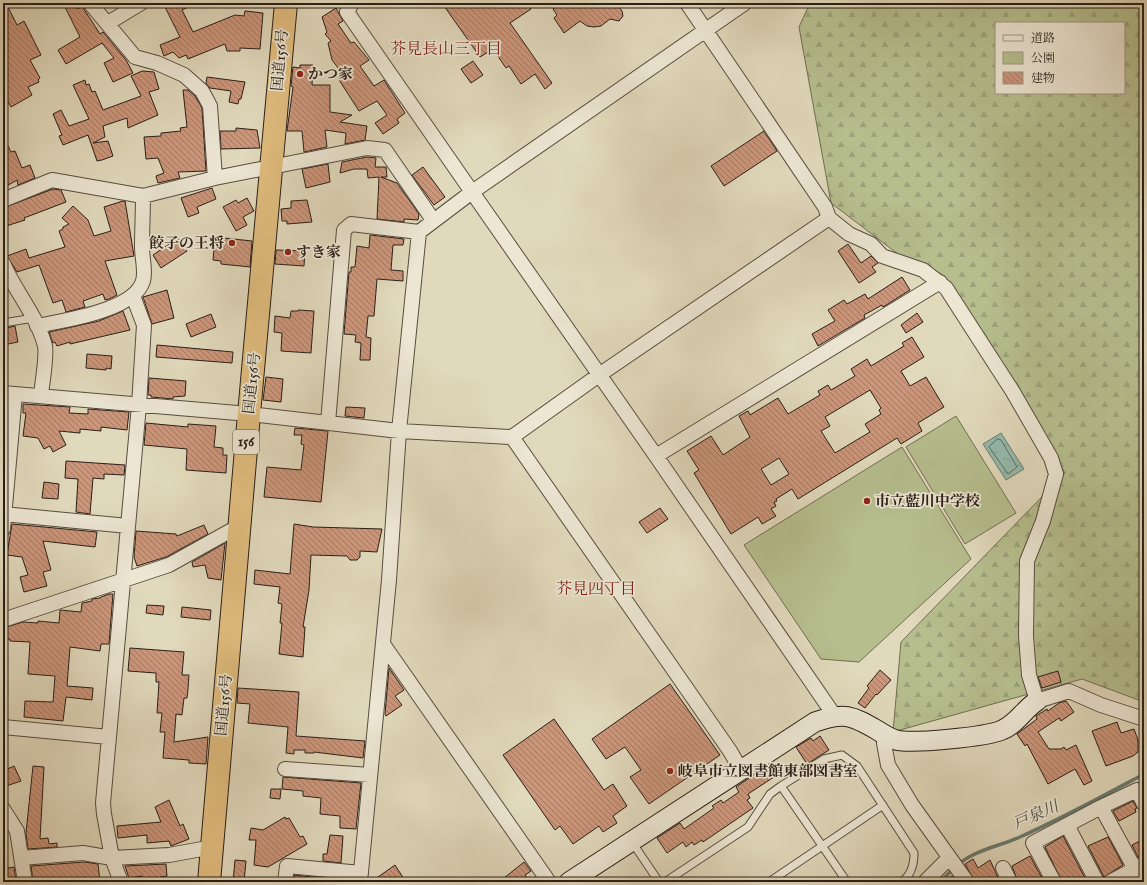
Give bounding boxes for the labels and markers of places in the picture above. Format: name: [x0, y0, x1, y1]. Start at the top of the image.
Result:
place label: かつ家: [308, 65, 353, 84]
marker: かつ家: [295, 69, 305, 79]
place label: 餃子の王将: [149, 234, 224, 253]
marker: 餃子の王将: [227, 238, 237, 248]
place label: すき家: [296, 243, 341, 262]
marker: すき家: [283, 247, 293, 257]
place label: 市立藍川中学校: [875, 492, 980, 511]
marker: 市立藍川中学校: [862, 496, 872, 506]
place label: 岐阜市立図書館東部図書室: [678, 762, 858, 781]
marker: 岐阜市立図書館東部図書室: [665, 766, 675, 776]

